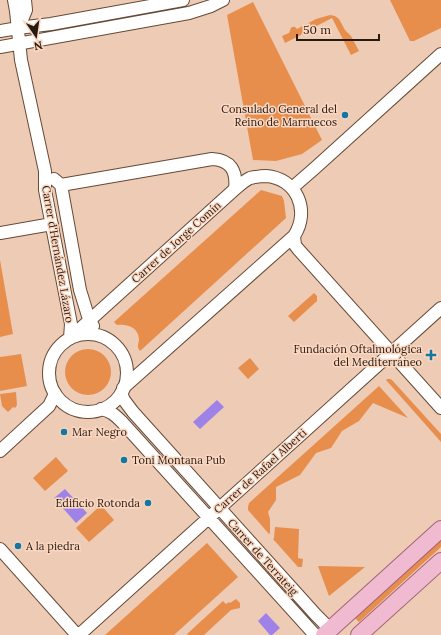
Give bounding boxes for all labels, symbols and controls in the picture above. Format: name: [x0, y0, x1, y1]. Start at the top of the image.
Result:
north arrow: [16, 16, 56, 56]
scale bar: [297, 16, 379, 42]
text: 50 m: [303, 22, 331, 37]
text: N: [32, 38, 44, 54]
place label: Consulado General del Reino de Marruecos: [221, 102, 337, 129]
marker: Consulado General del Reino de Marruecos: [340, 110, 350, 120]
street label: Carrer d'Hernández Lázaro: [39, 184, 77, 324]
street label: Carrer de Jorge Comín: [128, 198, 224, 286]
place label: Fundación Oftalmológica del Mediterráneo: [293, 342, 422, 369]
marker: Fundación Oftalmológica del Mediterráneo: [425, 349, 437, 361]
place label: Mar Negro: [72, 425, 127, 439]
street label: Carrer de Rafael Alberti: [211, 426, 309, 516]
marker: Mar Negro: [59, 427, 69, 437]
place label: Toni Montana Pub: [132, 453, 225, 467]
marker: Toni Montana Pub: [119, 455, 129, 465]
place label: Edificio Rotonda: [55, 496, 140, 510]
marker: Edificio Rotonda: [143, 498, 153, 508]
street label: Carrer de Terrateig: [225, 516, 302, 599]
place label: A la piedra: [25, 539, 80, 553]
marker: A la piedra: [13, 541, 23, 551]

